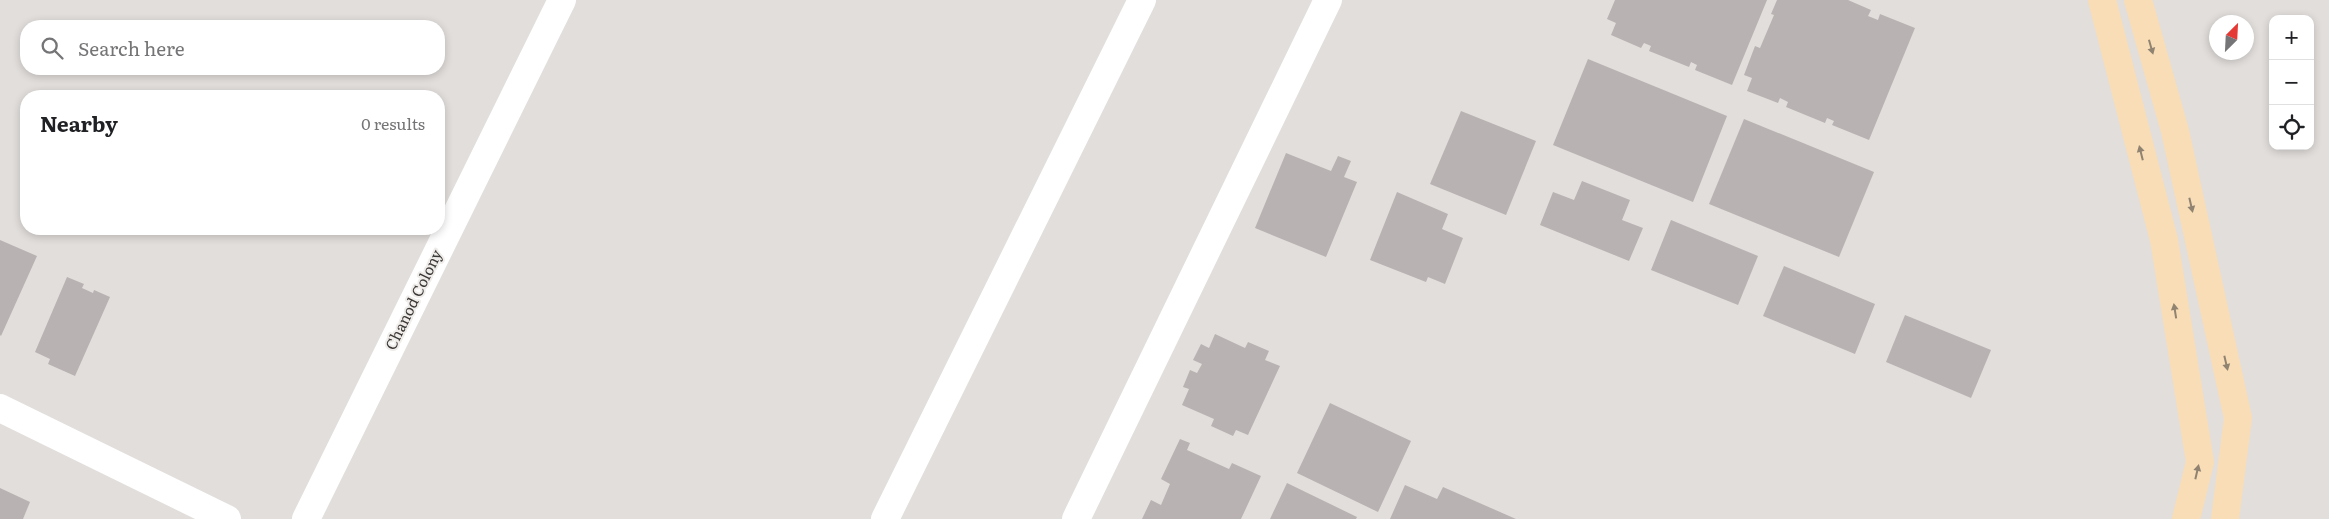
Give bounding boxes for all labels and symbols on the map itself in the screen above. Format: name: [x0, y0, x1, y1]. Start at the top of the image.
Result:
north arrow: [2209, 15, 2254, 60]
one-way arrow: [2147, 39, 2155, 55]
one-way arrow: [2137, 145, 2145, 160]
one-way arrow: [2187, 197, 2195, 212]
street label: Chanod Colony: [378, 245, 447, 354]
one-way arrow: [2171, 303, 2179, 319]
one-way arrow: [2222, 356, 2230, 371]
one-way arrow: [2193, 464, 2201, 479]

